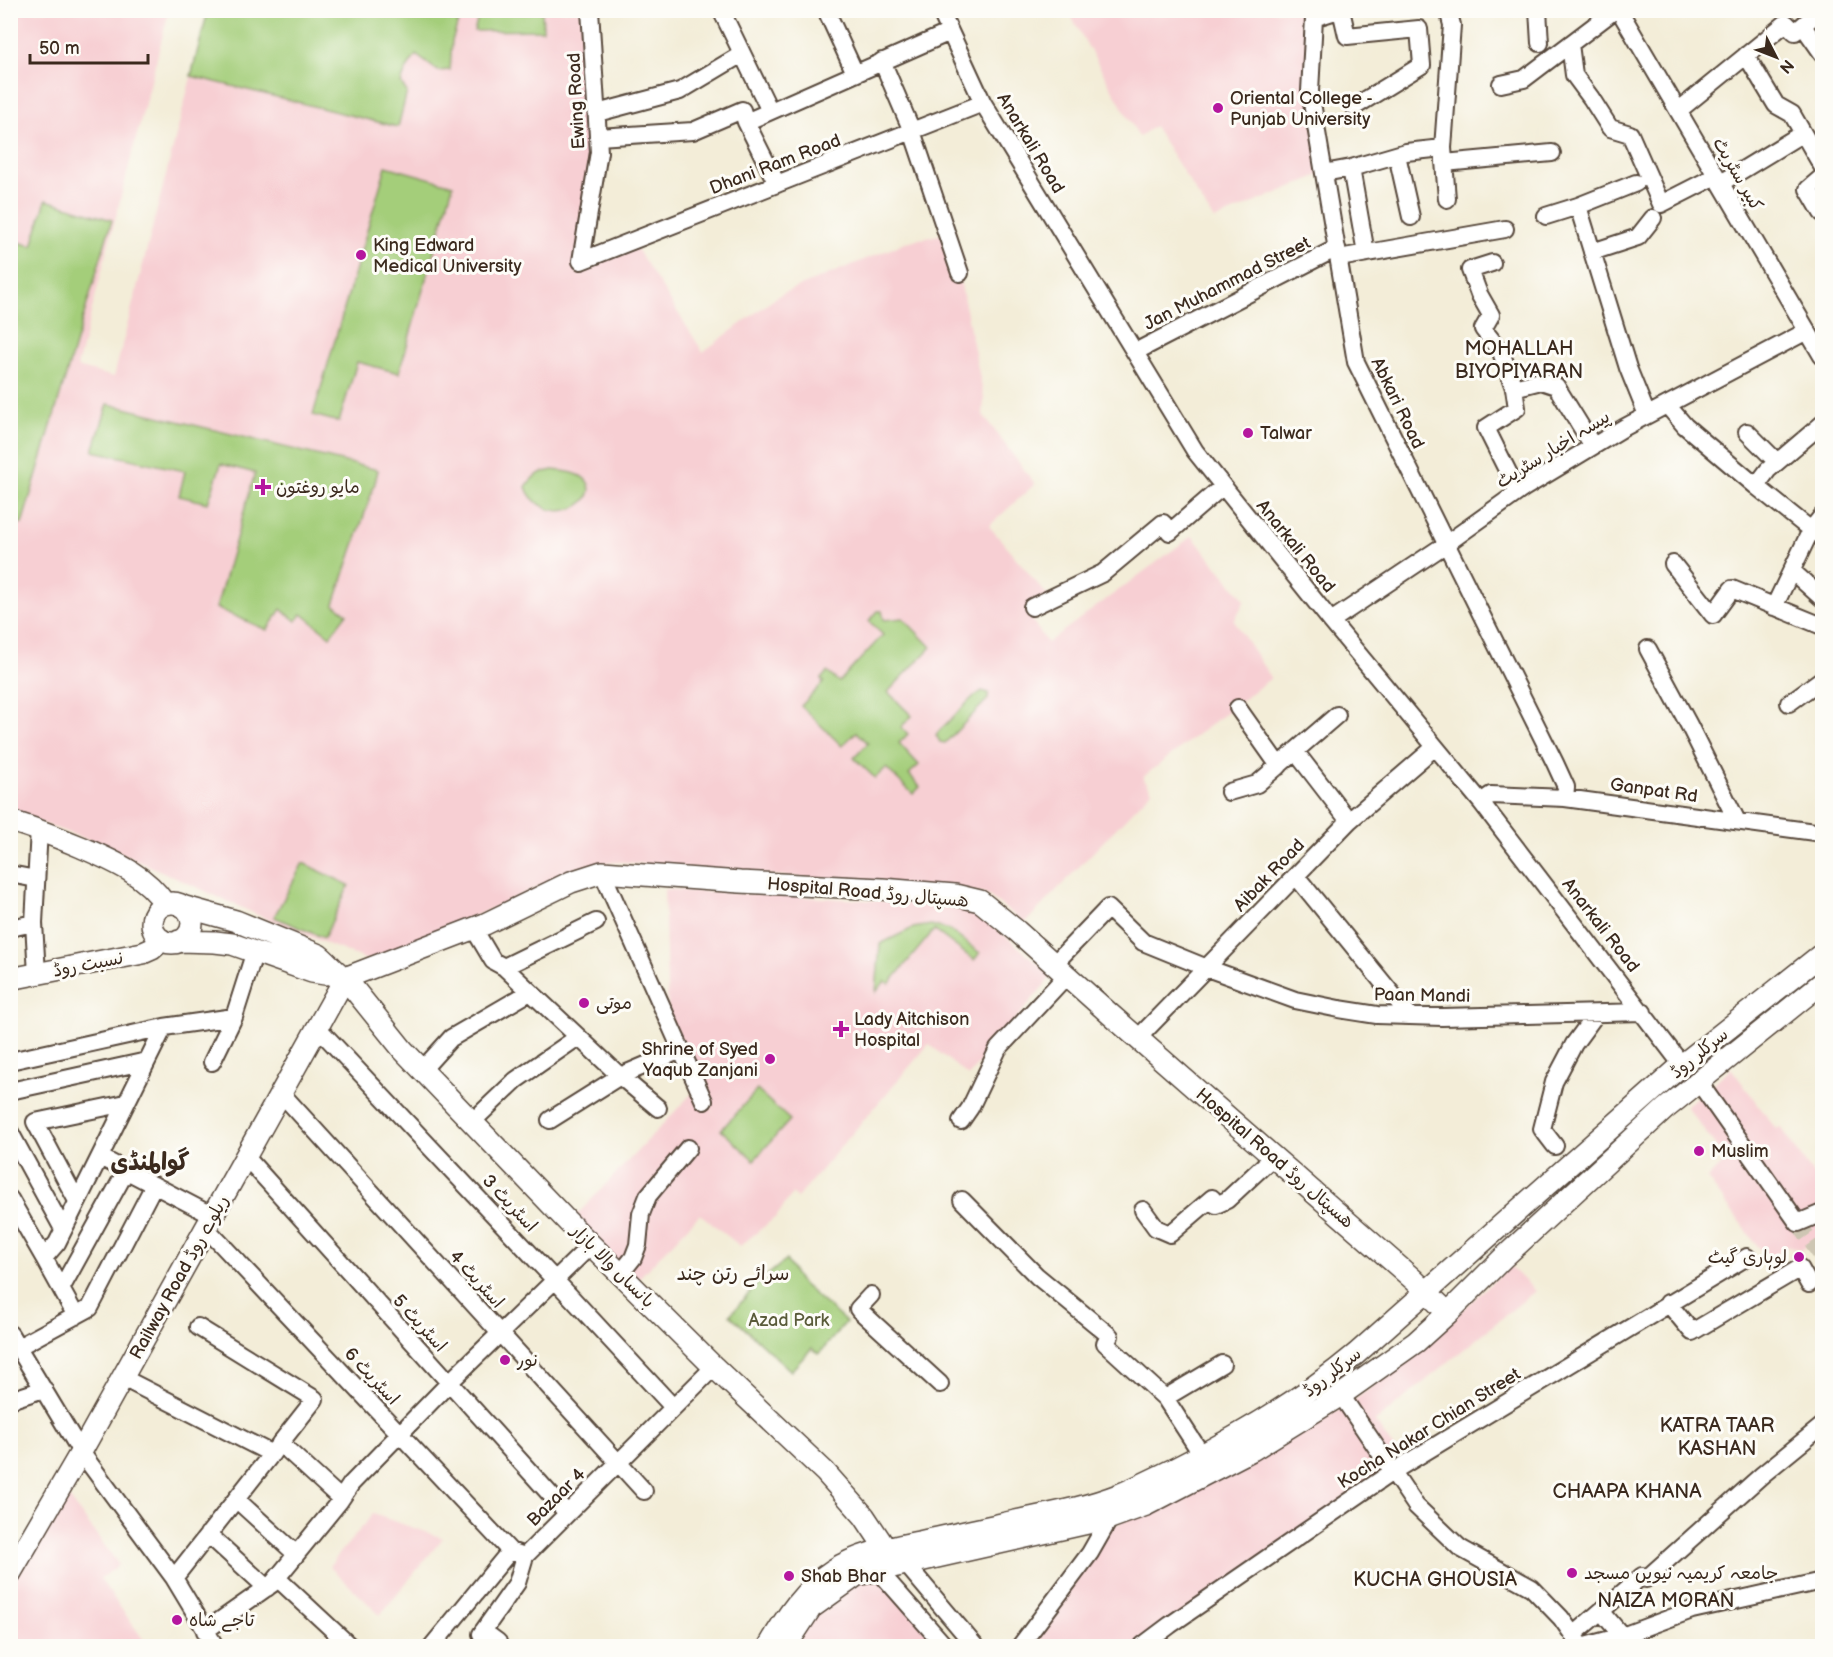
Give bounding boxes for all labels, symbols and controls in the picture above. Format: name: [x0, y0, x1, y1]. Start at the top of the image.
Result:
scale bar: [30, 27, 148, 65]
north arrow: [1746, 27, 1806, 87]
text: 50 m: [39, 38, 80, 59]
street label: Ewing Road: [563, 52, 590, 150]
text: N: [1775, 55, 1797, 77]
place label: Oriental College - Punjab University: [1230, 88, 1373, 130]
street label: Anarkali Road: [992, 89, 1069, 197]
marker: Oriental College - Punjab University: [1211, 101, 1225, 115]
street label: Dhani Ram Road: [707, 130, 844, 199]
street label: کبیر سٹریٹ: [1708, 134, 1767, 215]
street label: Jan Muhammad Street: [1140, 232, 1314, 335]
place label: King Edward Medical University: [373, 235, 523, 277]
marker: King Edward Medical University: [354, 248, 368, 262]
district label: MOHALLAH BIYOPIYARAN: [1455, 337, 1583, 384]
street label: Abkari Road: [1366, 354, 1429, 452]
street label: پیسہ اخبار سٹریٹ: [1493, 406, 1614, 494]
place label: Talwar: [1260, 423, 1312, 444]
marker: Talwar: [1241, 426, 1255, 440]
place label: مایو روغتون: [276, 477, 360, 498]
marker: مایو روغتون: [254, 478, 272, 496]
street label: Anarkali Road: [1252, 496, 1339, 597]
street label: Ganpat Rd: [1609, 774, 1699, 807]
street label: Aibak Road: [1230, 835, 1309, 916]
street label: Hospital Road ھسپتال روڈ: [766, 873, 970, 913]
street label: Anarkali Road: [1557, 874, 1644, 976]
street label: نسبت روڈ: [51, 947, 125, 982]
street label: Paan Mandi: [1374, 984, 1470, 1007]
place label: موتی: [596, 993, 632, 1014]
marker: موتی: [577, 996, 591, 1010]
place label: Lady Aitchison Hospital: [854, 1009, 969, 1051]
marker: Lady Aitchison Hospital: [832, 1020, 850, 1038]
street label: سرکلر روڈ: [1666, 1024, 1732, 1083]
place label: Shrine of Syed Yaqub Zanjani: [642, 1039, 758, 1081]
marker: Shrine of Syed Yaqub Zanjani: [763, 1052, 777, 1066]
street label: Hospital Road ھسپتال روڈ: [1191, 1084, 1358, 1233]
place label: Muslim: [1711, 1141, 1769, 1162]
marker: Muslim: [1692, 1144, 1706, 1158]
district label: گوالمنڈی: [111, 1147, 190, 1177]
street label: اسٹریٹ 3: [478, 1170, 541, 1236]
street label: Railway Road ریلوے روڈ: [126, 1192, 234, 1363]
street label: بانساں والا بازار: [565, 1219, 659, 1312]
street label: اسٹریٹ 4: [445, 1246, 508, 1313]
place label: لوہاری گیٹ: [1708, 1247, 1787, 1270]
marker: لوہاری گیٹ: [1792, 1250, 1806, 1264]
district label: سرائے رتن چند: [676, 1262, 790, 1287]
street label: اسٹریٹ 5: [388, 1290, 451, 1356]
park label: Azad Park: [749, 1310, 830, 1331]
street label: اسٹریٹ 6: [340, 1343, 403, 1409]
street label: سرکلر روڈ: [1299, 1343, 1366, 1402]
place label: نور: [516, 1350, 538, 1371]
marker: نور: [498, 1353, 512, 1367]
street label: Kocha Nakar Chian Street: [1334, 1363, 1525, 1493]
district label: KATRA TAAR KASHAN: [1660, 1414, 1774, 1461]
street label: Bazaar 4: [523, 1464, 590, 1531]
district label: CHAAPA KHANA: [1552, 1480, 1702, 1504]
place label: جامعہ کریمیہ نیویں مسجد: [1584, 1563, 1778, 1584]
place label: Shab Bhar: [801, 1566, 886, 1587]
marker: جامعہ کریمیہ نیویں مسجد: [1565, 1566, 1579, 1580]
district label: KUCHA GHOUSIA: [1353, 1568, 1518, 1592]
marker: Shab Bhar: [782, 1569, 796, 1583]
district label: NAIZA MORAN: [1597, 1589, 1735, 1613]
place label: تاجے شاہ: [189, 1610, 255, 1632]
marker: تاجے شاہ: [170, 1613, 184, 1627]

